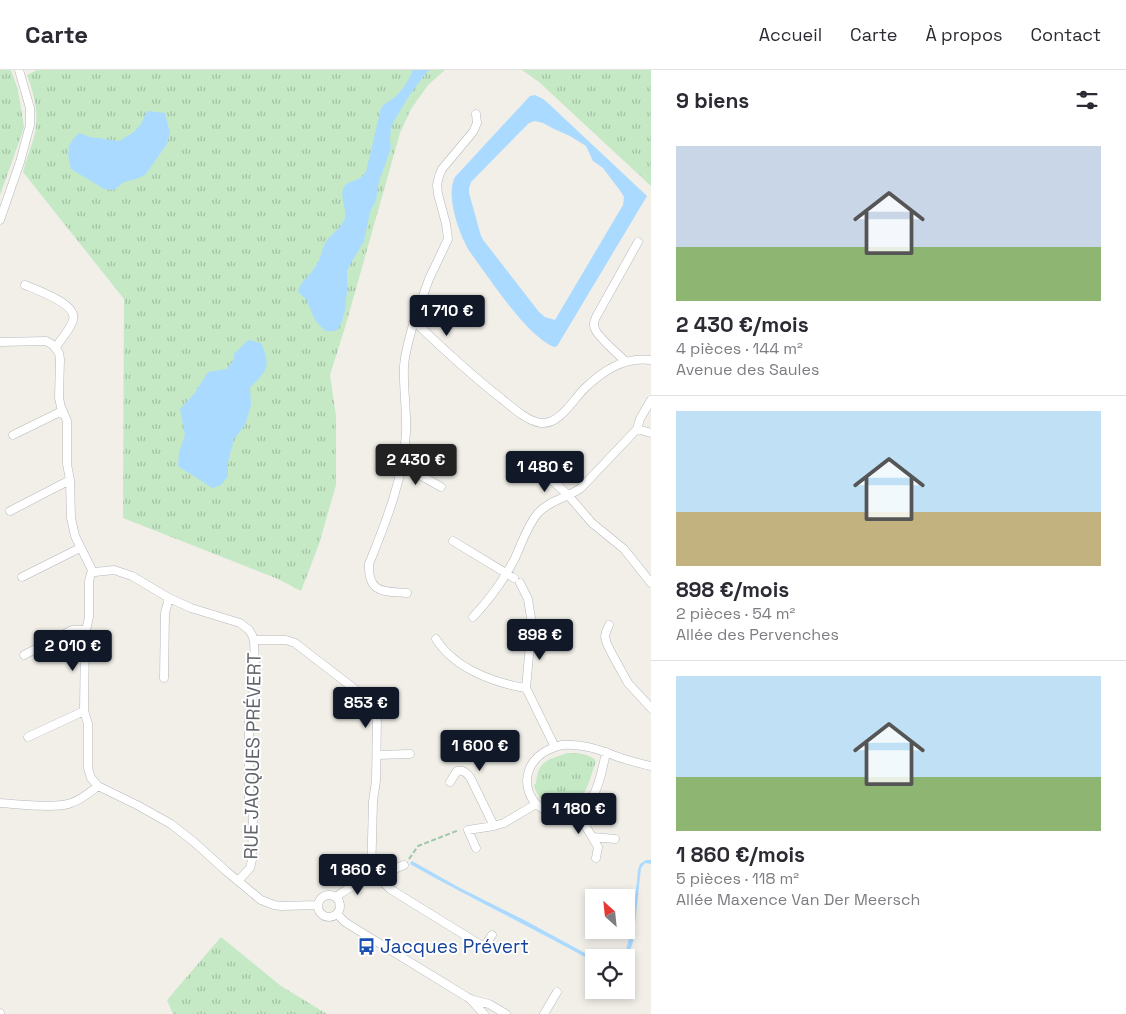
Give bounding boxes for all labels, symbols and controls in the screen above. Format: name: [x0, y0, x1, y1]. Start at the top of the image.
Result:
text: Carte: [25, 19, 88, 50]
text: Accueil: [759, 23, 822, 46]
text: Carte: [850, 23, 897, 46]
text: À propos: [925, 23, 1003, 46]
text: Contact: [1031, 23, 1101, 46]
icon: filters: [1073, 86, 1101, 114]
text: 9 biens: [676, 87, 749, 114]
icon: home: [844, 178, 934, 268]
pin: 1 710 €: [401, 294, 493, 337]
text: 1 710 €: [421, 300, 473, 321]
text: 2 430 €/mois: [676, 311, 809, 338]
text: 4 pièces · 144 m²: [676, 338, 803, 359]
text: Avenue des Saules: [676, 359, 819, 380]
pin: 2 430 €: [370, 444, 462, 486]
icon: home: [844, 444, 934, 534]
text: 2 430 €: [387, 449, 445, 470]
pin: 1 480 €: [499, 450, 591, 493]
text: 1 480 €: [517, 456, 573, 477]
text: 898 €/mois: [676, 576, 789, 603]
text: 2 pièces · 54 m²: [676, 603, 795, 624]
pin: 898 €: [505, 618, 575, 661]
text: 898 €: [518, 624, 562, 645]
text: Allée des Pervenches: [676, 624, 839, 645]
pin: 2 010 €: [27, 630, 119, 672]
text: 2 010 €: [45, 635, 101, 656]
street label: RUE JACQUES PRÉVERT: [238, 652, 267, 860]
pin: 853 €: [331, 686, 401, 729]
text: 853 €: [344, 692, 388, 713]
icon: home: [844, 709, 934, 799]
pin: 1 600 €: [434, 730, 526, 772]
text: 1 600 €: [452, 735, 508, 756]
pin: 1 180 €: [533, 792, 625, 835]
text: 1 180 €: [552, 798, 606, 819]
text: 1 860 €/mois: [676, 841, 805, 868]
pin: 1 860 €: [312, 854, 404, 896]
text: 1 860 €: [330, 859, 386, 880]
text: 5 pièces · 118 m²: [676, 868, 799, 889]
north arrow: [585, 889, 635, 939]
map controls: [585, 889, 635, 999]
text: Allée Maxence Van Der Meersch: [676, 889, 920, 910]
place label: Jacques Prévert: [380, 934, 529, 959]
bus stop icon: Jacques Prévert: [356, 936, 376, 956]
button: locate: [585, 949, 635, 999]

